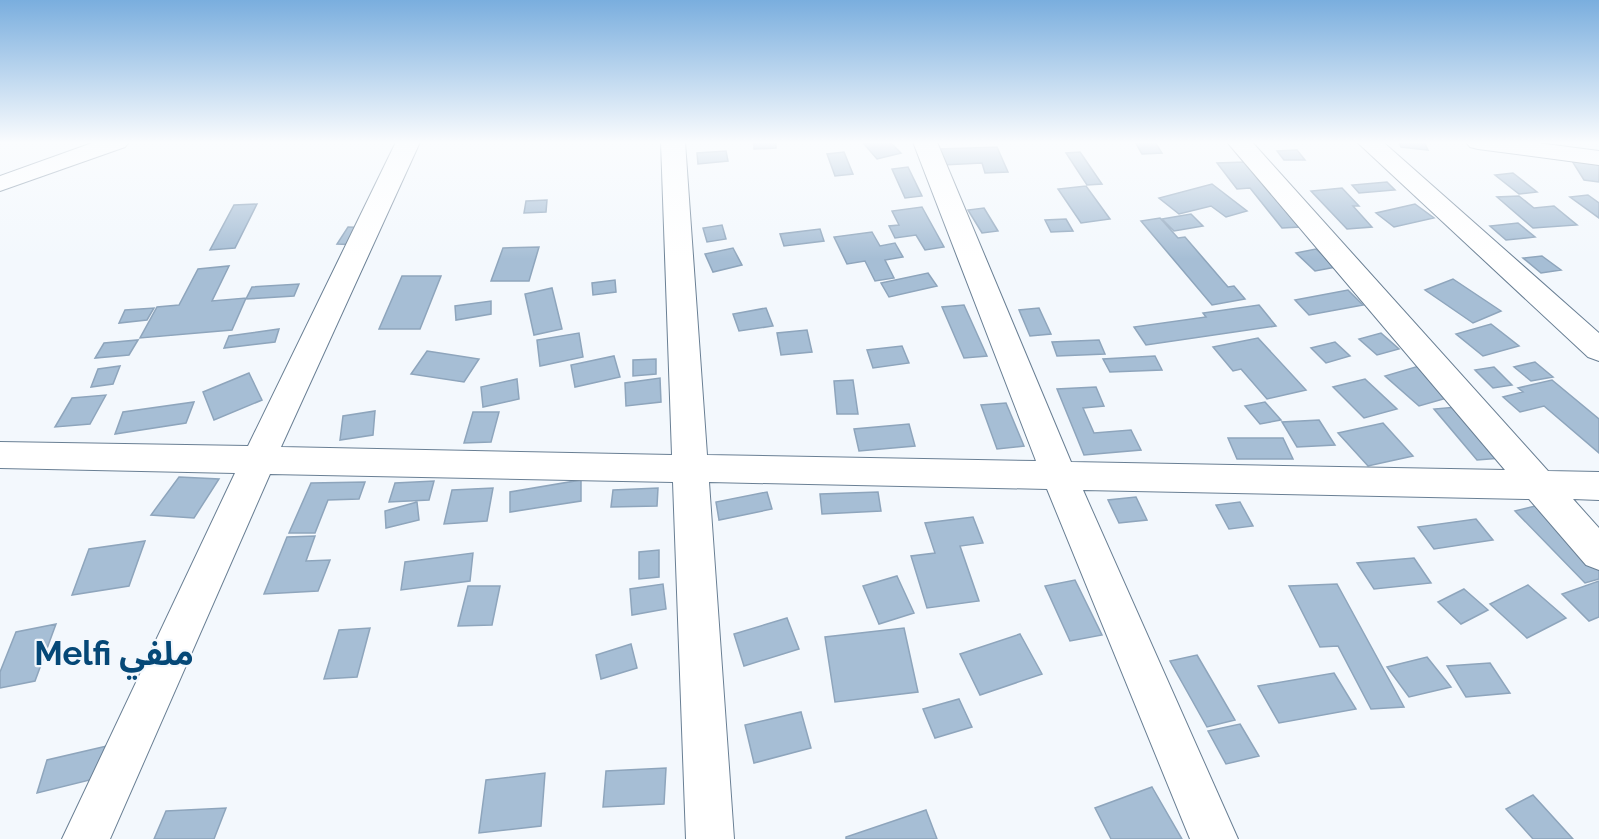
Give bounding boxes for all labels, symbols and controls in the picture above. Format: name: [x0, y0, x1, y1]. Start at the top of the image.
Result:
district label: Melfi ملفي: [34, 634, 194, 680]

